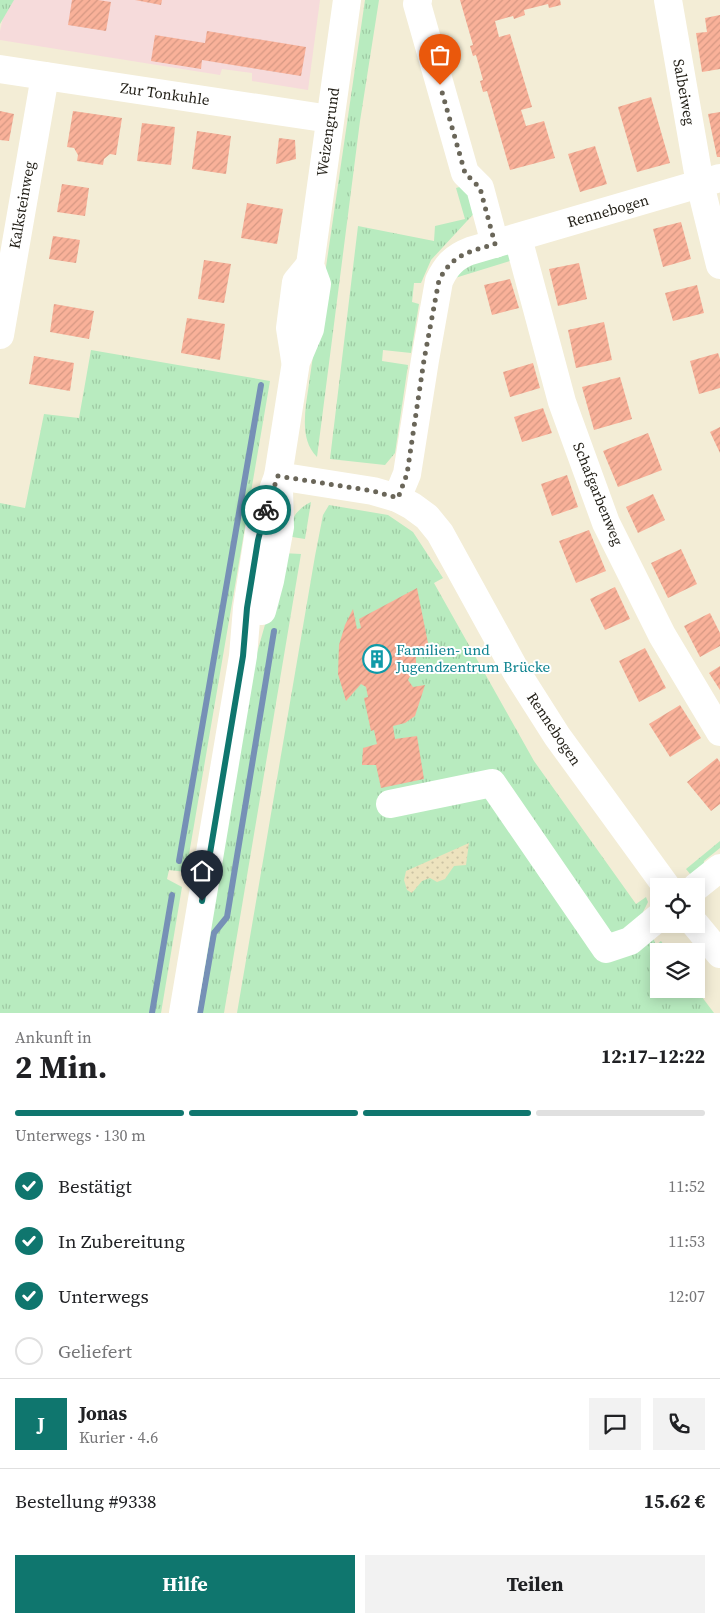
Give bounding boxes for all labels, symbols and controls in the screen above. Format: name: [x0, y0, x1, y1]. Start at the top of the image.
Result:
pin: [419, 34, 461, 85]
icon: bag: [426, 41, 454, 69]
street label: Salbeiweg: [668, 57, 701, 127]
street label: Zur Tonkuhle: [119, 77, 211, 110]
street label: Weizengrund: [311, 86, 344, 178]
street label: Kalksteinweg: [3, 159, 40, 250]
street label: Rennebogen: [564, 189, 651, 232]
street label: Schafgarbenweg: [568, 439, 629, 549]
courier: [241, 485, 291, 535]
icon: bike: [252, 496, 280, 524]
place label: Familien- und Jugendzentrum Brücke: [395, 639, 551, 677]
building icon: Familien- und Jugendzentrum Brücke: [362, 644, 392, 674]
street label: Rennebogen: [522, 688, 587, 769]
pin: [181, 850, 223, 901]
icon: home: [188, 857, 216, 885]
map controls: [650, 878, 705, 998]
button: locate: [650, 878, 705, 933]
button: layers: [650, 943, 705, 998]
text: Ankunft in: [15, 1026, 92, 1048]
text: 12:17–12:22: [601, 1043, 705, 1069]
text: 2 Min.: [15, 1045, 107, 1089]
text: Unterwegs · 130 m: [15, 1124, 146, 1146]
icon: check: [15, 1172, 43, 1200]
text: Bestätigt: [58, 1173, 132, 1199]
text: 11:52: [668, 1175, 705, 1197]
icon: check: [15, 1227, 43, 1255]
text: In Zubereitung: [58, 1228, 185, 1254]
text: 11:53: [668, 1230, 705, 1252]
icon: check: [15, 1282, 43, 1310]
text: Unterwegs: [58, 1283, 149, 1309]
text: 12:07: [668, 1285, 705, 1307]
text: Geliefert: [58, 1338, 132, 1364]
button: chat: [589, 1398, 641, 1450]
button: phone: [653, 1398, 705, 1450]
text: Jonas: [79, 1400, 127, 1426]
text: J: [37, 1411, 45, 1437]
text: Kurier · 4.6: [79, 1426, 158, 1448]
text: Bestellung #9338: [15, 1488, 157, 1514]
text: 15.62 €: [644, 1488, 705, 1514]
button: Hilfe: [15, 1555, 355, 1613]
button: Teilen: [365, 1555, 705, 1613]

